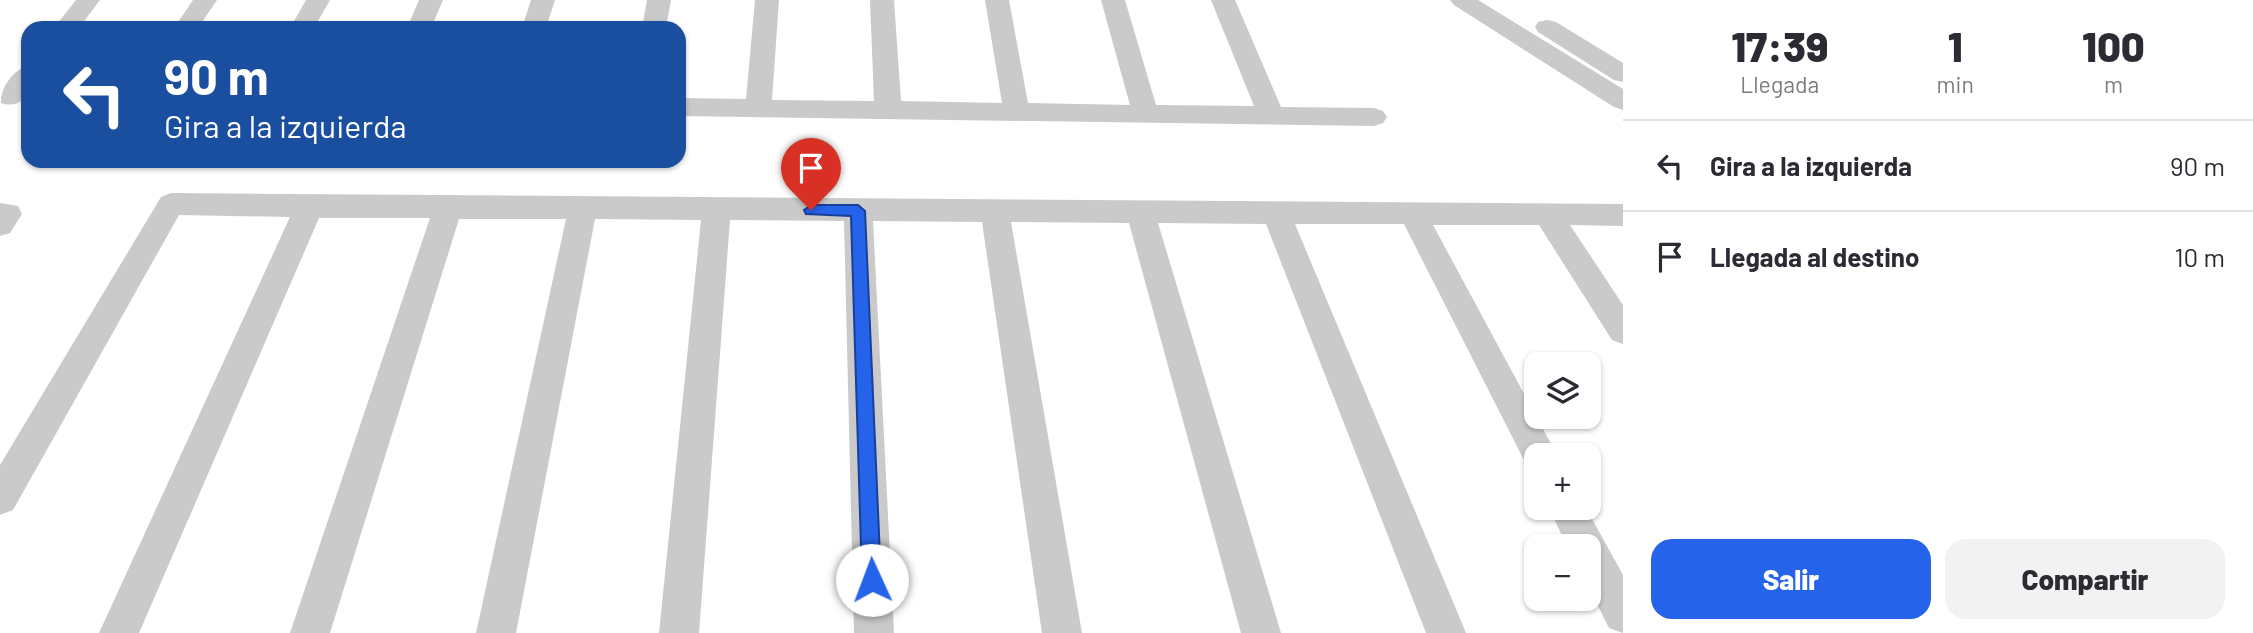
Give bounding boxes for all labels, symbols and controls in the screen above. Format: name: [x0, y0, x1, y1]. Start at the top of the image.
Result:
text: 17:39: [1731, 20, 1828, 70]
text: 1: [1948, 20, 1963, 70]
text: 100: [2082, 20, 2145, 70]
text: 90 m: [164, 46, 269, 105]
icon: left: [49, 49, 140, 140]
text: Llegada: [1740, 70, 1819, 98]
text: min: [1937, 70, 1974, 98]
text: m: [2104, 70, 2123, 98]
text: Gira a la izquierda: [164, 106, 407, 144]
pin: [781, 138, 841, 210]
icon: left: [1651, 147, 1689, 185]
icon: arrive: [792, 149, 830, 187]
text: Gira a la izquierda: [1710, 150, 1912, 181]
text: 90 m: [2170, 150, 2225, 181]
icon: arrive: [1651, 238, 1689, 276]
text: Llegada al destino: [1710, 241, 1919, 272]
text: 10 m: [2175, 241, 2225, 272]
map controls: [1524, 352, 1601, 611]
button: layers: [1524, 352, 1601, 429]
button: +: [1524, 443, 1601, 520]
button: −: [1524, 534, 1601, 611]
button: Salir: [1651, 539, 1931, 619]
button: Compartir: [1945, 539, 2225, 619]
position arrow: [835, 543, 909, 617]

